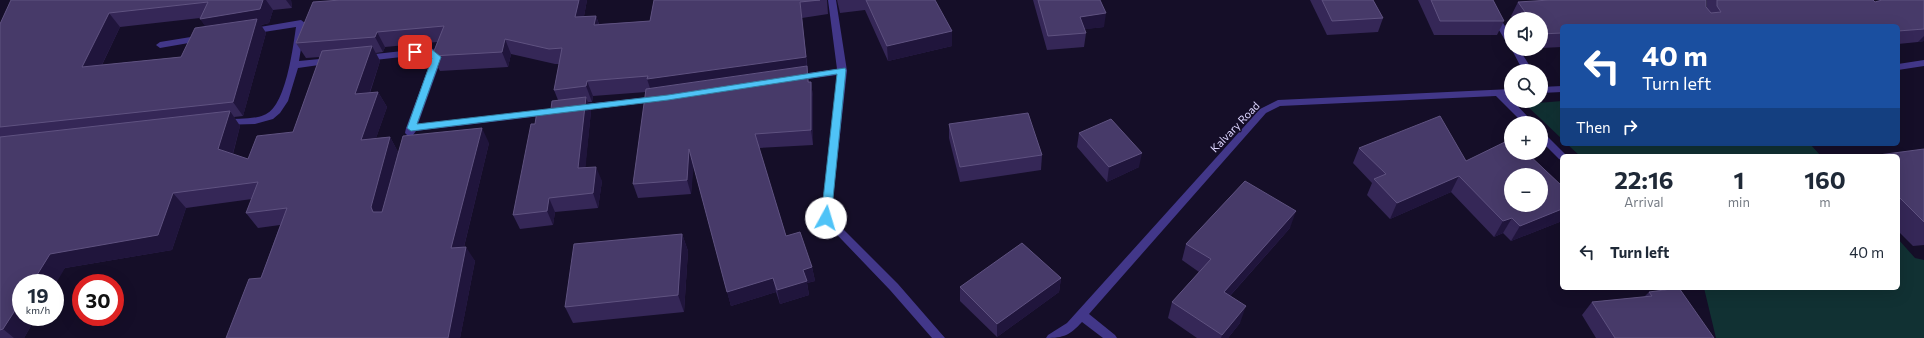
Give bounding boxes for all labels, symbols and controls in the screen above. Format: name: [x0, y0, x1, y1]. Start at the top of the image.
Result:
map controls: [1504, 12, 1548, 212]
button: sound: [1504, 12, 1548, 56]
pin: [398, 35, 432, 69]
text: 40 m: [1642, 38, 1708, 72]
icon: left: [1576, 40, 1628, 92]
icon: arrive: [404, 41, 426, 63]
button: search: [1504, 64, 1548, 108]
text: Turn left: [1642, 72, 1711, 94]
street label: Kalvary Road: [1207, 99, 1262, 155]
button: +: [1504, 116, 1548, 160]
icon: right: [1619, 116, 1641, 138]
text: Then: [1576, 118, 1611, 136]
text: 22:16: [1614, 165, 1674, 194]
text: 1: [1733, 165, 1744, 194]
text: 160: [1804, 165, 1846, 194]
button: −: [1504, 168, 1548, 212]
text: Arrival: [1624, 194, 1664, 210]
text: min: [1728, 194, 1750, 210]
text: m: [1819, 194, 1831, 210]
position arrow: [805, 197, 847, 239]
icon: left: [1576, 241, 1598, 263]
text: Turn left: [1610, 243, 1669, 261]
text: 40 m: [1849, 243, 1884, 261]
speed limit sign: 30: [72, 274, 124, 326]
text: 19: [27, 283, 49, 307]
text: km/h: [26, 304, 50, 316]

